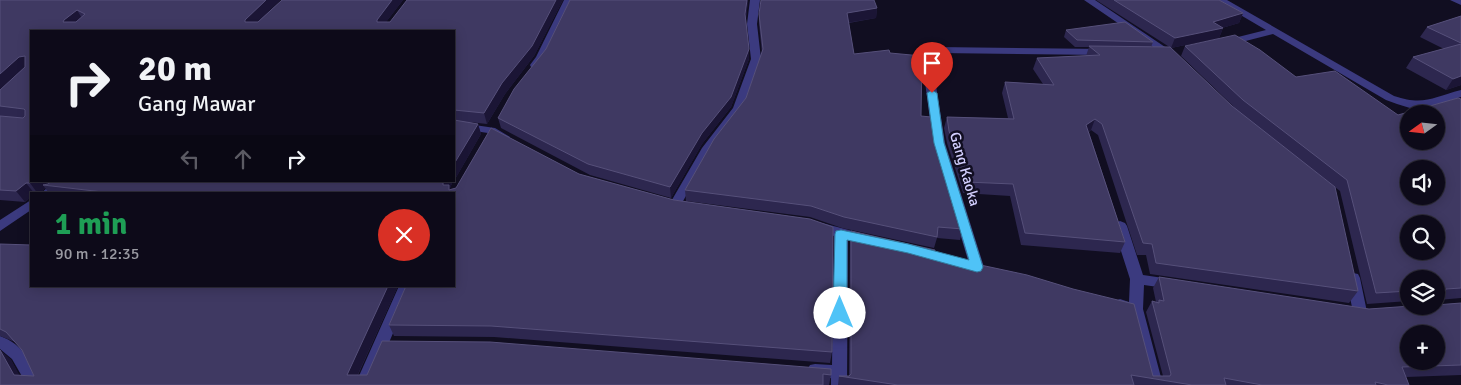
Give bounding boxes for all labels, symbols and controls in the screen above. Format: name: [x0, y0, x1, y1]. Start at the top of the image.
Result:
pin: [911, 42, 953, 93]
text: 20 m: [138, 47, 212, 90]
icon: arrive: [918, 49, 946, 77]
icon: right: [55, 50, 120, 115]
text: Gang Mawar: [138, 90, 255, 117]
north arrow: [1400, 105, 1445, 150]
map controls: [1400, 105, 1445, 370]
street label: Gang Kaoka: [946, 130, 984, 208]
icon: left: [176, 145, 204, 173]
icon: ahead: [229, 145, 257, 173]
icon: right: [282, 145, 310, 173]
button: sound: [1400, 160, 1445, 205]
text: 1 min: [55, 206, 127, 243]
button: close: [378, 209, 430, 261]
button: search: [1400, 215, 1445, 260]
text: 90 m · 12:35: [55, 244, 139, 264]
button: layers: [1400, 270, 1445, 315]
position arrow: [813, 286, 865, 338]
button: +: [1400, 325, 1445, 370]

